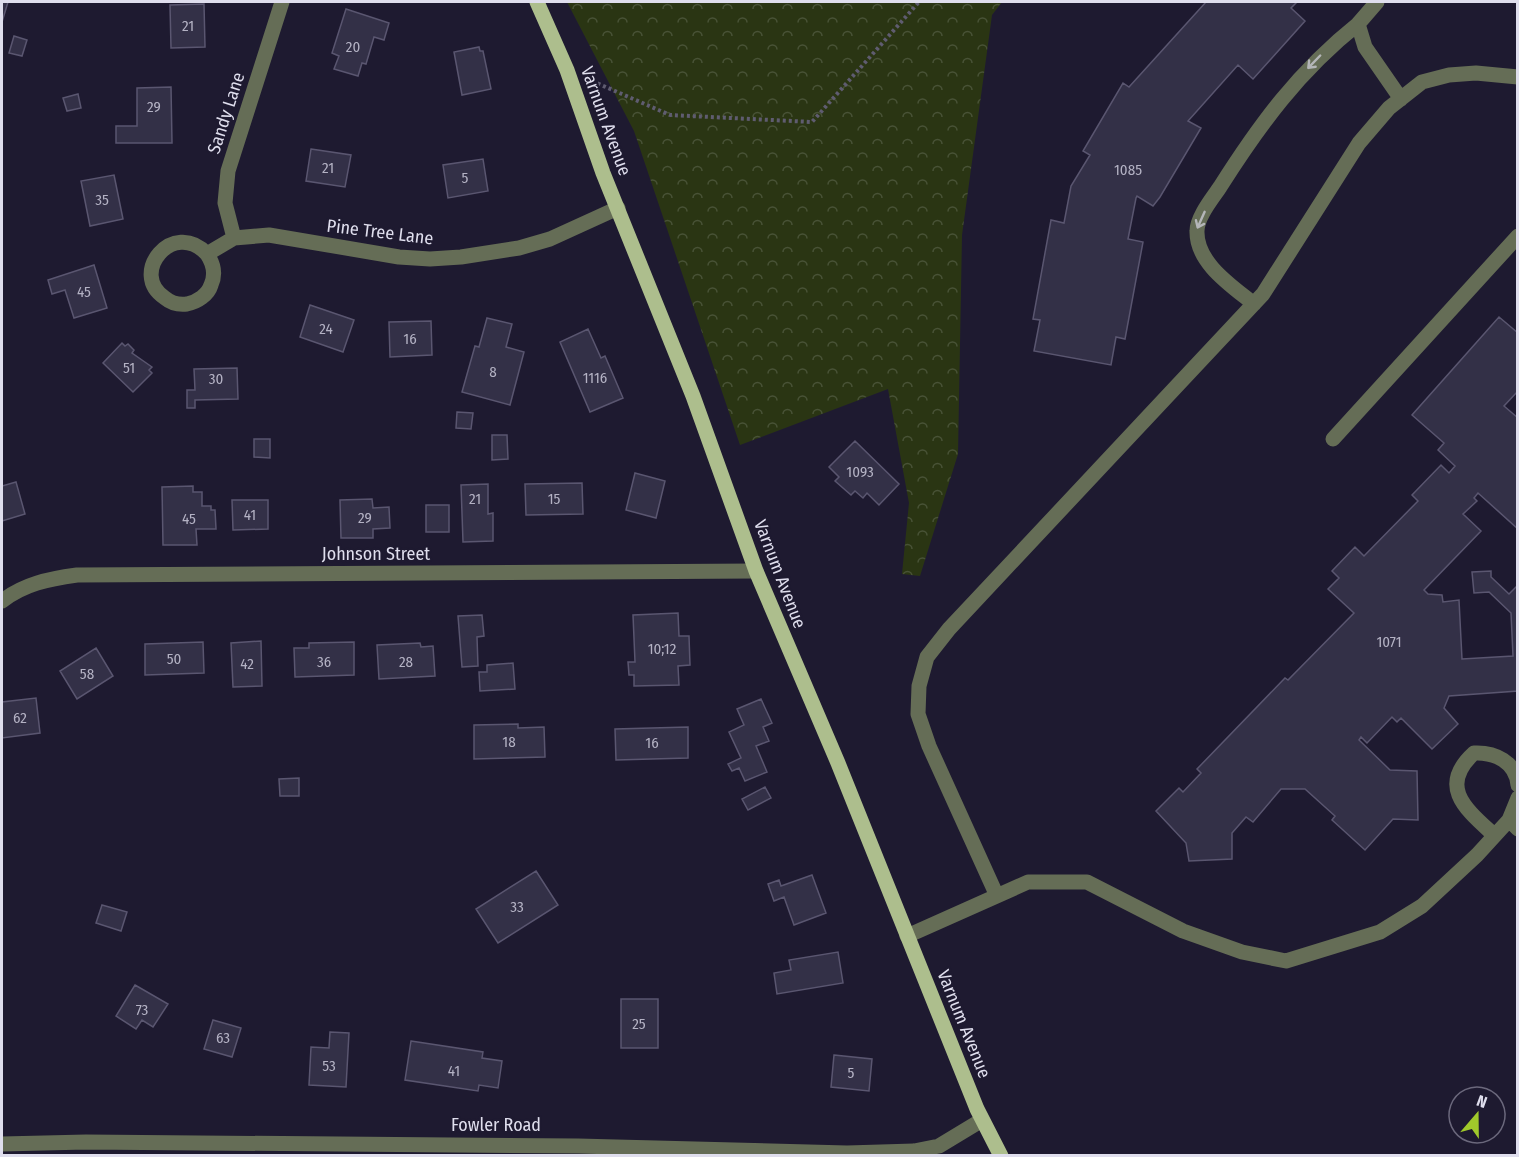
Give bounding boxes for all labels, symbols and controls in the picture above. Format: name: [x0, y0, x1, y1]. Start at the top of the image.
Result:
house number: 21: [182, 17, 194, 35]
house number: 20: [346, 38, 360, 56]
one-way arrow: [1307, 55, 1321, 70]
street label: Varnum Avenue: [576, 63, 636, 179]
street label: Sandy Lane: [203, 69, 250, 156]
house number: 29: [147, 98, 161, 116]
house number: 21: [322, 159, 334, 177]
house number: 1085: [1114, 161, 1142, 179]
house number: 5: [462, 169, 469, 187]
house number: 35: [95, 191, 109, 209]
one-way arrow: [1195, 211, 1206, 229]
street label: Pine Tree Lane: [325, 215, 435, 249]
house number: 45: [77, 283, 91, 301]
house number: 24: [319, 320, 333, 338]
house number: 16: [403, 330, 417, 348]
house number: 51: [123, 359, 135, 377]
house number: 8: [489, 363, 497, 381]
house number: 1116: [583, 369, 607, 387]
house number: 30: [209, 370, 223, 388]
house number: 1093: [846, 463, 874, 481]
house number: 21: [469, 490, 481, 508]
house number: 15: [548, 490, 560, 508]
house number: 41: [244, 506, 256, 524]
house number: 29: [358, 509, 372, 527]
house number: 45: [182, 510, 196, 528]
street label: Varnum Avenue: [749, 517, 811, 632]
street label: Johnson Street: [322, 543, 430, 565]
house number: 1071: [1376, 633, 1402, 651]
house number: 10;12: [648, 640, 677, 658]
house number: 50: [167, 650, 181, 668]
house number: 36: [317, 653, 331, 671]
house number: 28: [399, 653, 413, 671]
house number: 42: [240, 655, 254, 673]
house number: 58: [80, 665, 94, 683]
house number: 62: [13, 709, 27, 727]
house number: 18: [502, 733, 516, 751]
house number: 16: [645, 734, 659, 752]
house number: 33: [510, 898, 524, 916]
street label: Varnum Avenue: [932, 967, 996, 1081]
house number: 73: [136, 1001, 149, 1019]
house number: 25: [632, 1015, 646, 1033]
house number: 63: [216, 1029, 230, 1047]
house number: 53: [322, 1057, 336, 1075]
house number: 41: [448, 1062, 460, 1080]
house number: 5: [848, 1064, 855, 1082]
north arrow: [1447, 1085, 1507, 1145]
text: N: [1474, 1091, 1490, 1112]
street label: Fowler Road: [451, 1114, 541, 1136]

